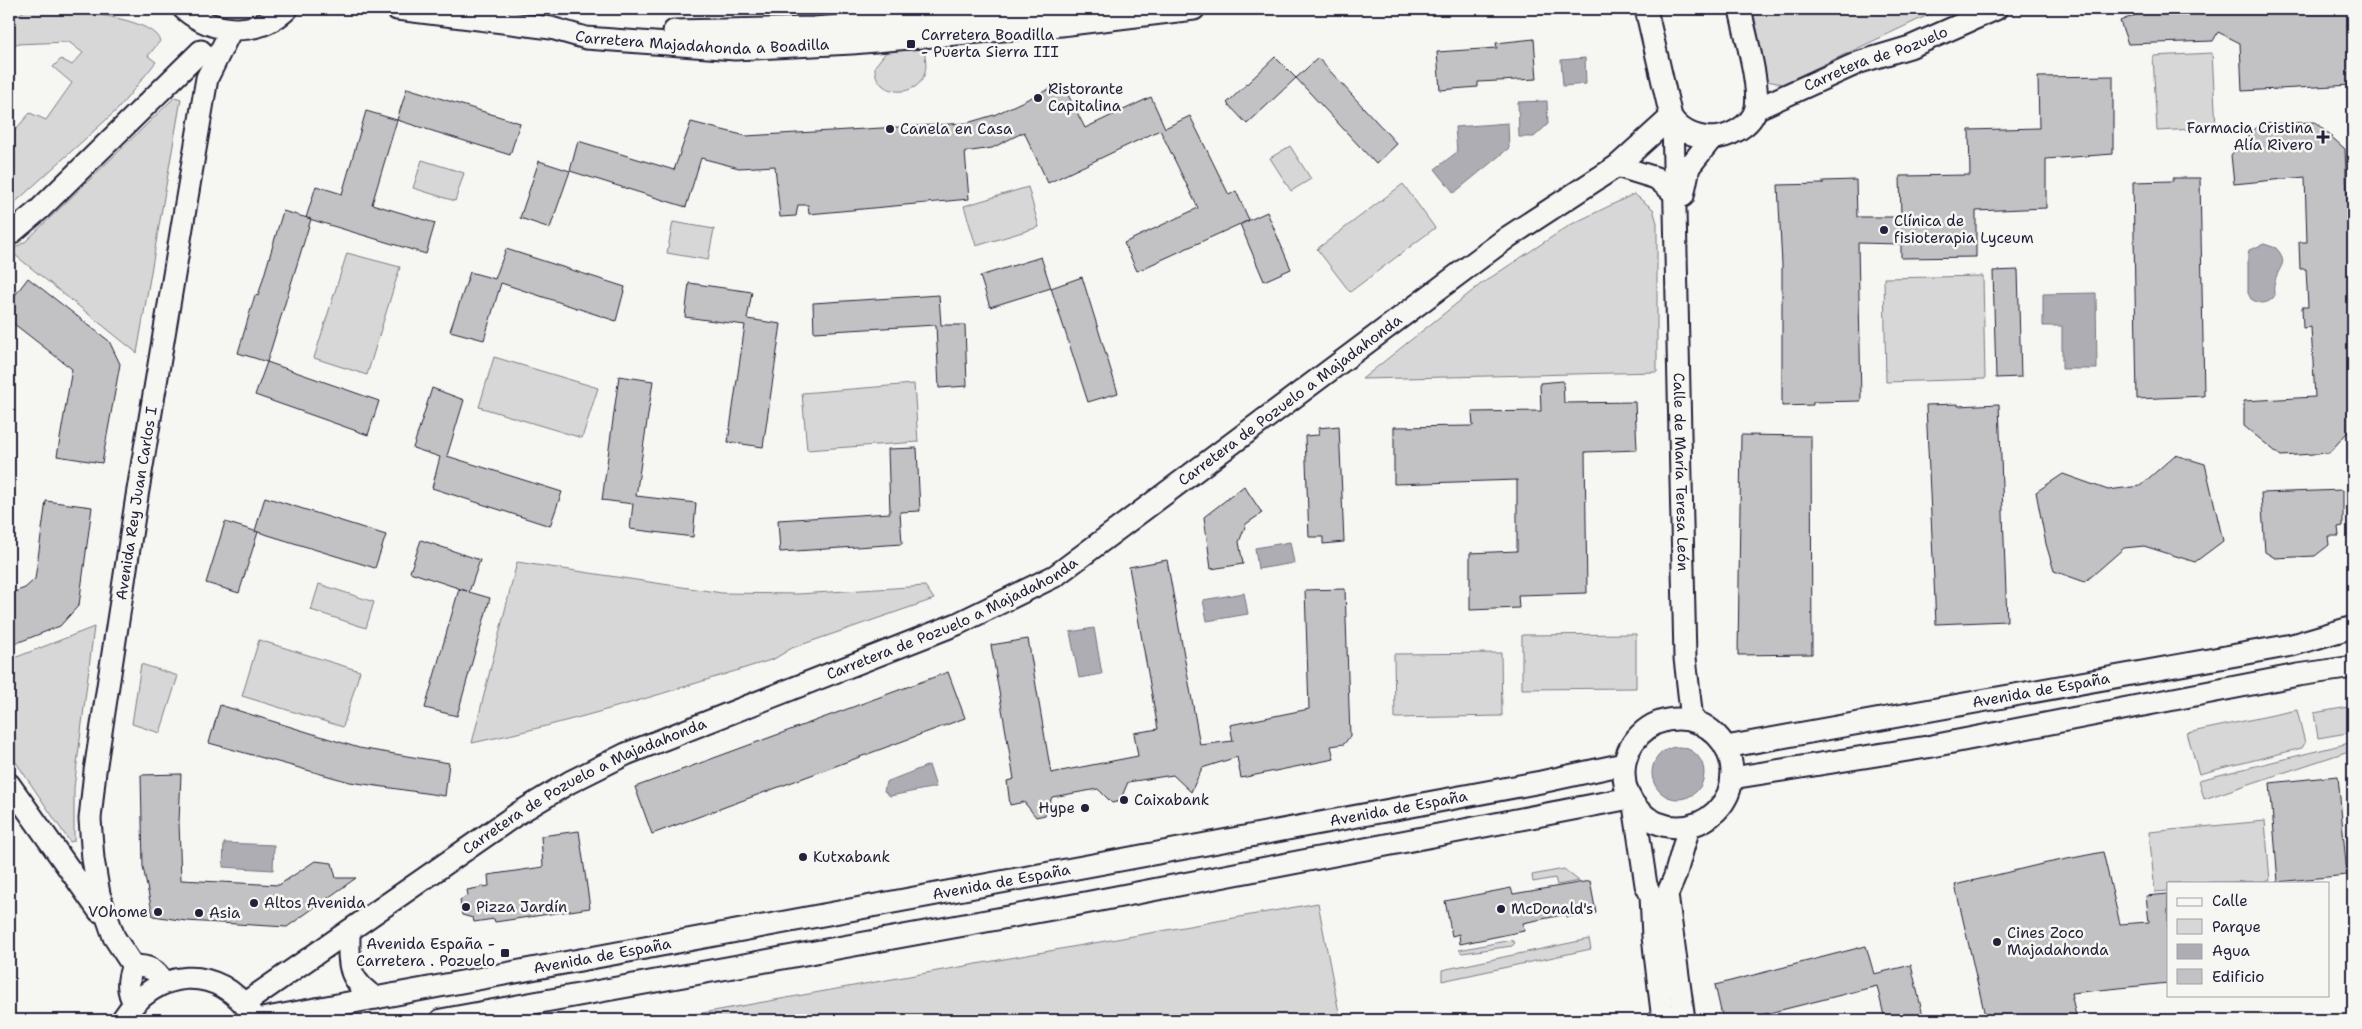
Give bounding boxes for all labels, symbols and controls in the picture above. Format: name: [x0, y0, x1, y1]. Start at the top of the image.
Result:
street label: Carretera de Pozuelo: [1801, 22, 1951, 96]
street label: Carretera Majadahonda a Boadilla: [573, 25, 830, 59]
place label: Carretera Boadilla - Puerta Sierra III: [921, 25, 1059, 62]
marker: Carretera Boadilla - Puerta Sierra III: [905, 38, 917, 50]
place label: Ristorante Capitalina: [1048, 79, 1123, 116]
marker: Ristorante Capitalina: [1032, 92, 1044, 104]
place label: Farmacia Cristina Alía Rivero: [2187, 118, 2314, 155]
place label: Canela en Casa: [900, 119, 1013, 139]
marker: Canela en Casa: [884, 123, 896, 135]
marker: Farmacia Cristina Alía Rivero: [2317, 131, 2329, 143]
place label: Clínica de fisioterapia Lyceum: [1894, 211, 2034, 248]
marker: Clínica de fisioterapia Lyceum: [1878, 224, 1890, 236]
street label: Carretera de Pozuelo a Majadahonda: [1174, 310, 1406, 490]
street label: Calle de María Teresa León: [1669, 372, 1693, 571]
street label: Avenida Rey Juan Carlos I: [111, 405, 162, 602]
street label: Carretera de Pozuelo a Majadahonda: [823, 552, 1082, 684]
street label: Avenida de España: [1970, 668, 2112, 712]
street label: Carretera de Pozuelo a Majadahonda: [458, 713, 710, 859]
street label: Avenida de España: [1328, 786, 1470, 831]
place label: Caixabank: [1134, 790, 1209, 810]
marker: Caixabank: [1118, 794, 1130, 806]
place label: Hype: [1039, 798, 1075, 818]
marker: Hype: [1079, 802, 1091, 814]
place label: Kutxabank: [813, 847, 890, 867]
marker: Kutxabank: [797, 851, 809, 863]
street label: Avenida de España: [931, 859, 1072, 904]
legend: [2167, 882, 2330, 996]
text: Calle: [2212, 891, 2248, 911]
place label: Altos Avenida: [264, 893, 366, 913]
marker: Altos Avenida: [248, 897, 260, 909]
place label: Pizza Jardín: [476, 897, 567, 917]
place label: McDonald's: [1511, 899, 1593, 919]
marker: Pizza Jardín: [460, 901, 472, 913]
place label: VOhome: [88, 902, 148, 922]
place label: Asia: [209, 903, 241, 923]
marker: McDonald's: [1495, 903, 1507, 915]
marker: VOhome: [152, 906, 164, 918]
marker: Asia: [193, 907, 205, 919]
text: Parque: [2212, 917, 2261, 937]
place label: Cines Zoco Majadahonda: [2007, 923, 2109, 960]
street label: Avenida de España: [532, 933, 673, 978]
place label: Avenida España - Carretera . Pozuelo: [356, 934, 495, 971]
marker: Cines Zoco Majadahonda: [1991, 936, 2003, 948]
text: Agua: [2212, 941, 2251, 961]
marker: Avenida España - Carretera . Pozuelo: [499, 947, 511, 959]
text: Edificio: [2212, 967, 2264, 987]

